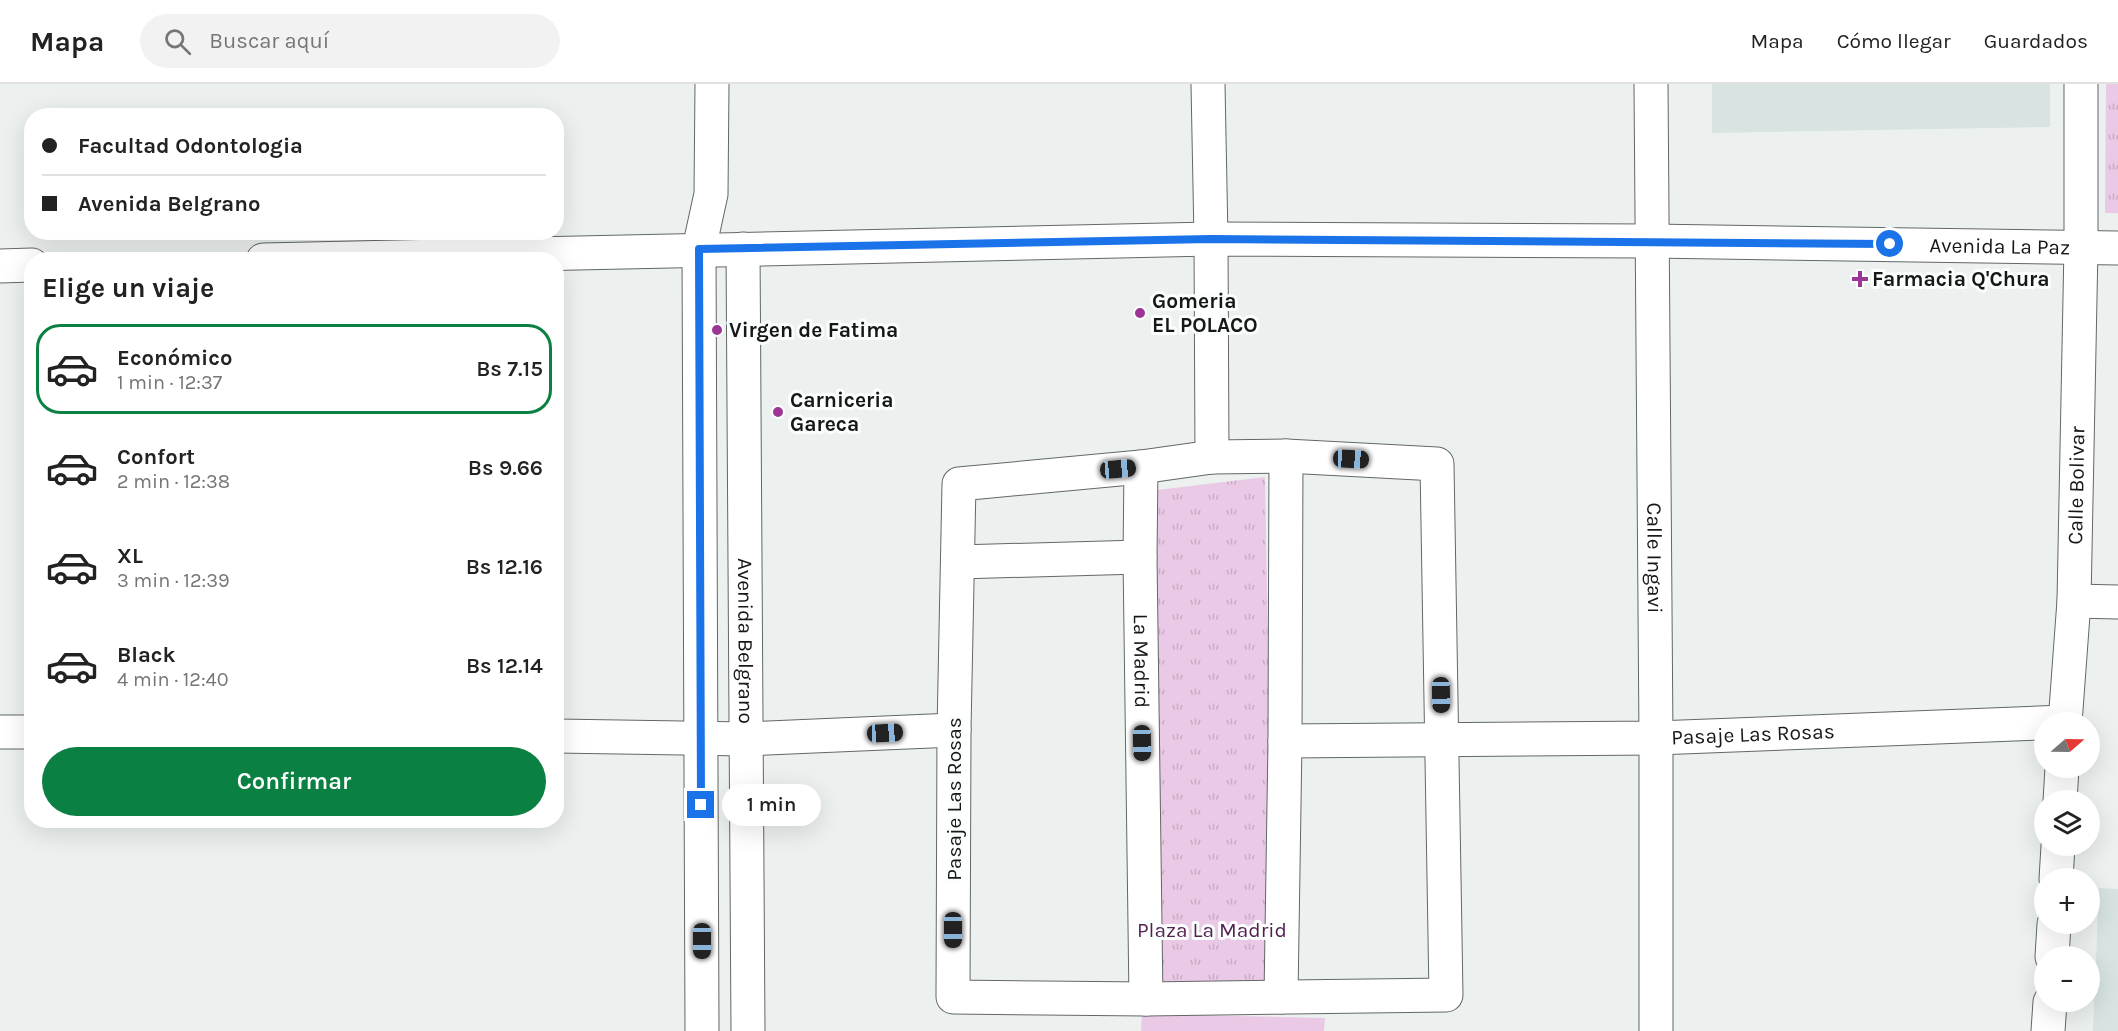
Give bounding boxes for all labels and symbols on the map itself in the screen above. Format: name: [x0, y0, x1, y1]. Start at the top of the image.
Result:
route start: [1876, 230, 1903, 257]
street label: Avenida La Paz: [1929, 233, 2070, 259]
place label: Farmacia Q'Chura: [1872, 267, 2050, 291]
marker: Farmacia Q'Chura: [1853, 272, 1867, 286]
place label: Gomeria EL POLACO: [1152, 289, 1258, 337]
marker: Gomeria EL POLACO: [1133, 306, 1147, 320]
place label: Virgen de Fatima: [729, 318, 898, 342]
marker: Virgen de Fatima: [710, 323, 724, 337]
place label: Carniceria Gareca: [790, 388, 893, 436]
marker: Carniceria Gareca: [771, 405, 785, 419]
street label: Calle Bolivar: [2063, 426, 2089, 545]
car: [1333, 449, 1369, 469]
car: [1099, 458, 1137, 480]
street label: Calle Ingavi: [1642, 502, 1667, 613]
street label: Avenida Belgrano: [733, 558, 758, 724]
street label: La Madrid: [1129, 614, 1154, 708]
car: [1432, 677, 1450, 713]
north arrow: [2034, 712, 2100, 778]
street label: Pasaje Las Rosas: [942, 717, 966, 881]
street label: Pasaje Las Rosas: [1671, 719, 1835, 749]
car: [867, 723, 903, 743]
car: [1133, 725, 1151, 761]
callout: 1 min: [722, 784, 821, 826]
route end: [687, 791, 714, 818]
car: [944, 912, 962, 948]
park label: Plaza La Madrid: [1137, 918, 1287, 942]
car: [693, 923, 711, 959]

